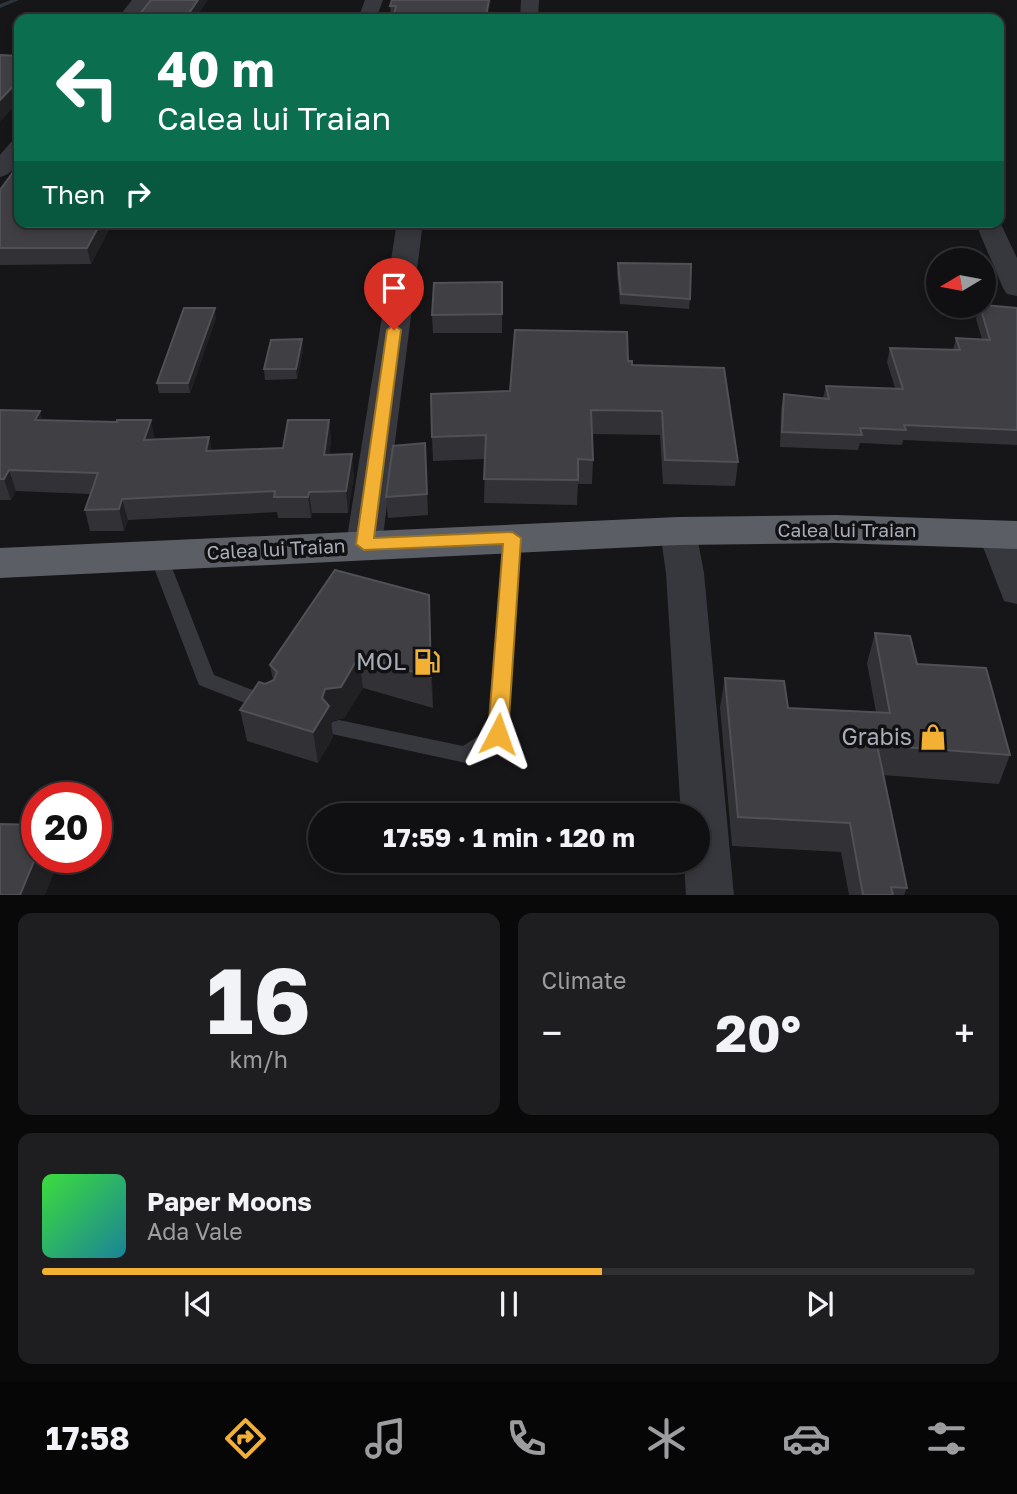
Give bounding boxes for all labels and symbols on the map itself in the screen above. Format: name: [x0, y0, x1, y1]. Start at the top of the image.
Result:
north arrow: [926, 248, 996, 318]
pin: [364, 258, 424, 330]
street label: Calea lui Traian: [777, 518, 917, 541]
street label: Calea lui Traian: [206, 533, 346, 564]
place label: MOL: [356, 647, 406, 675]
fuel station icon: MOL: [412, 647, 442, 677]
position arrow: [461, 697, 535, 771]
place label: Grabis: [842, 722, 912, 750]
shop icon: Grabis: [918, 722, 948, 752]
speed limit sign: 20: [21, 782, 112, 873]

